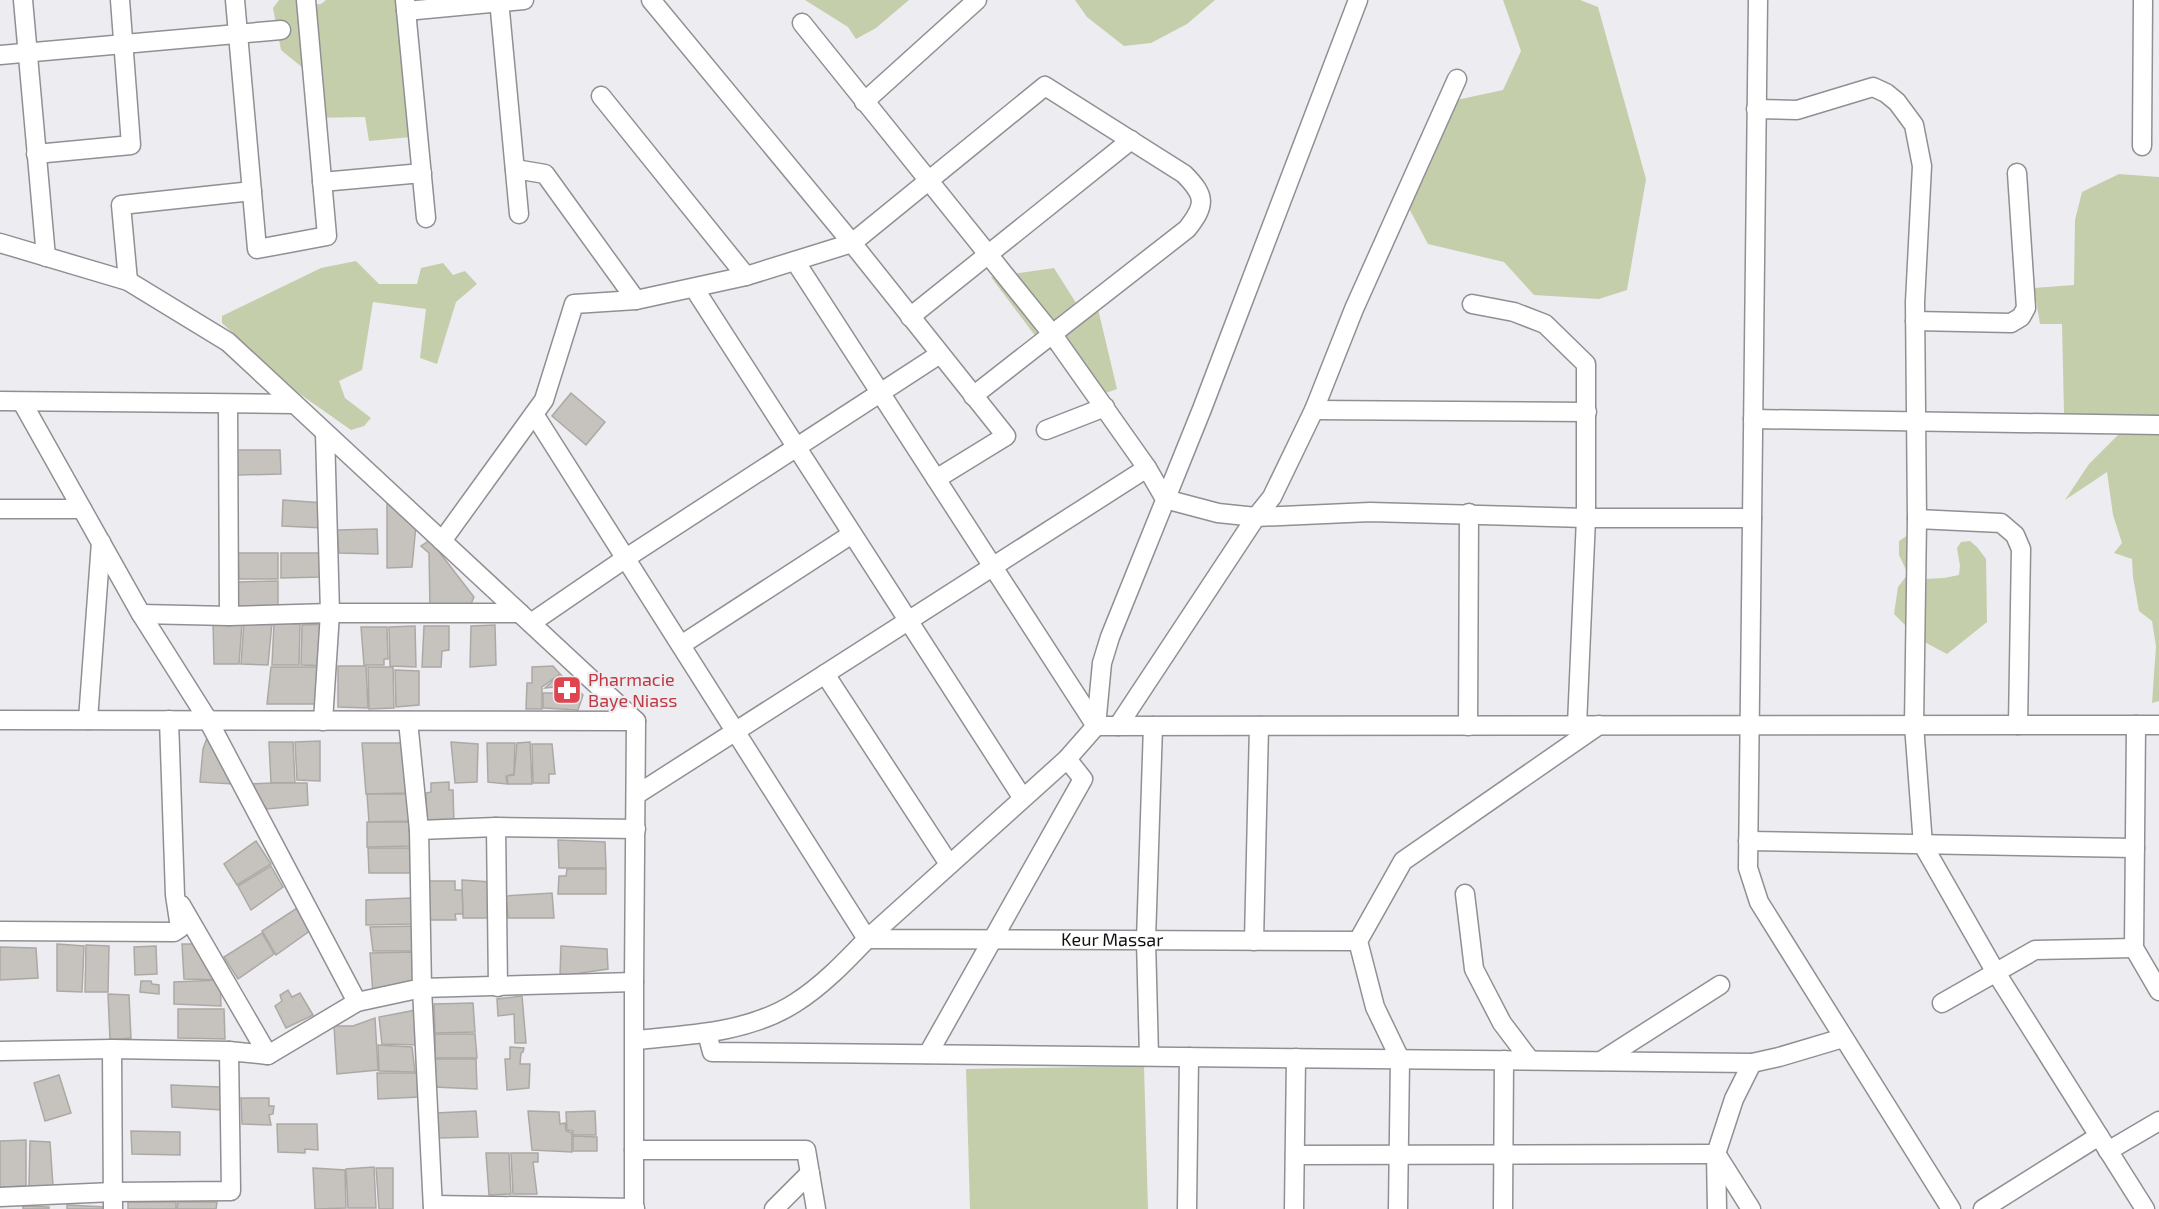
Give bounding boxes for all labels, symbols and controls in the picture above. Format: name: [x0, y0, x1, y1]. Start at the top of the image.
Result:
place label: Pharmacie Baye Niass: [588, 668, 677, 711]
pharmacy icon: Pharmacie Baye Niass: [551, 674, 583, 706]
street label: Keur Massar: [1061, 928, 1164, 950]

